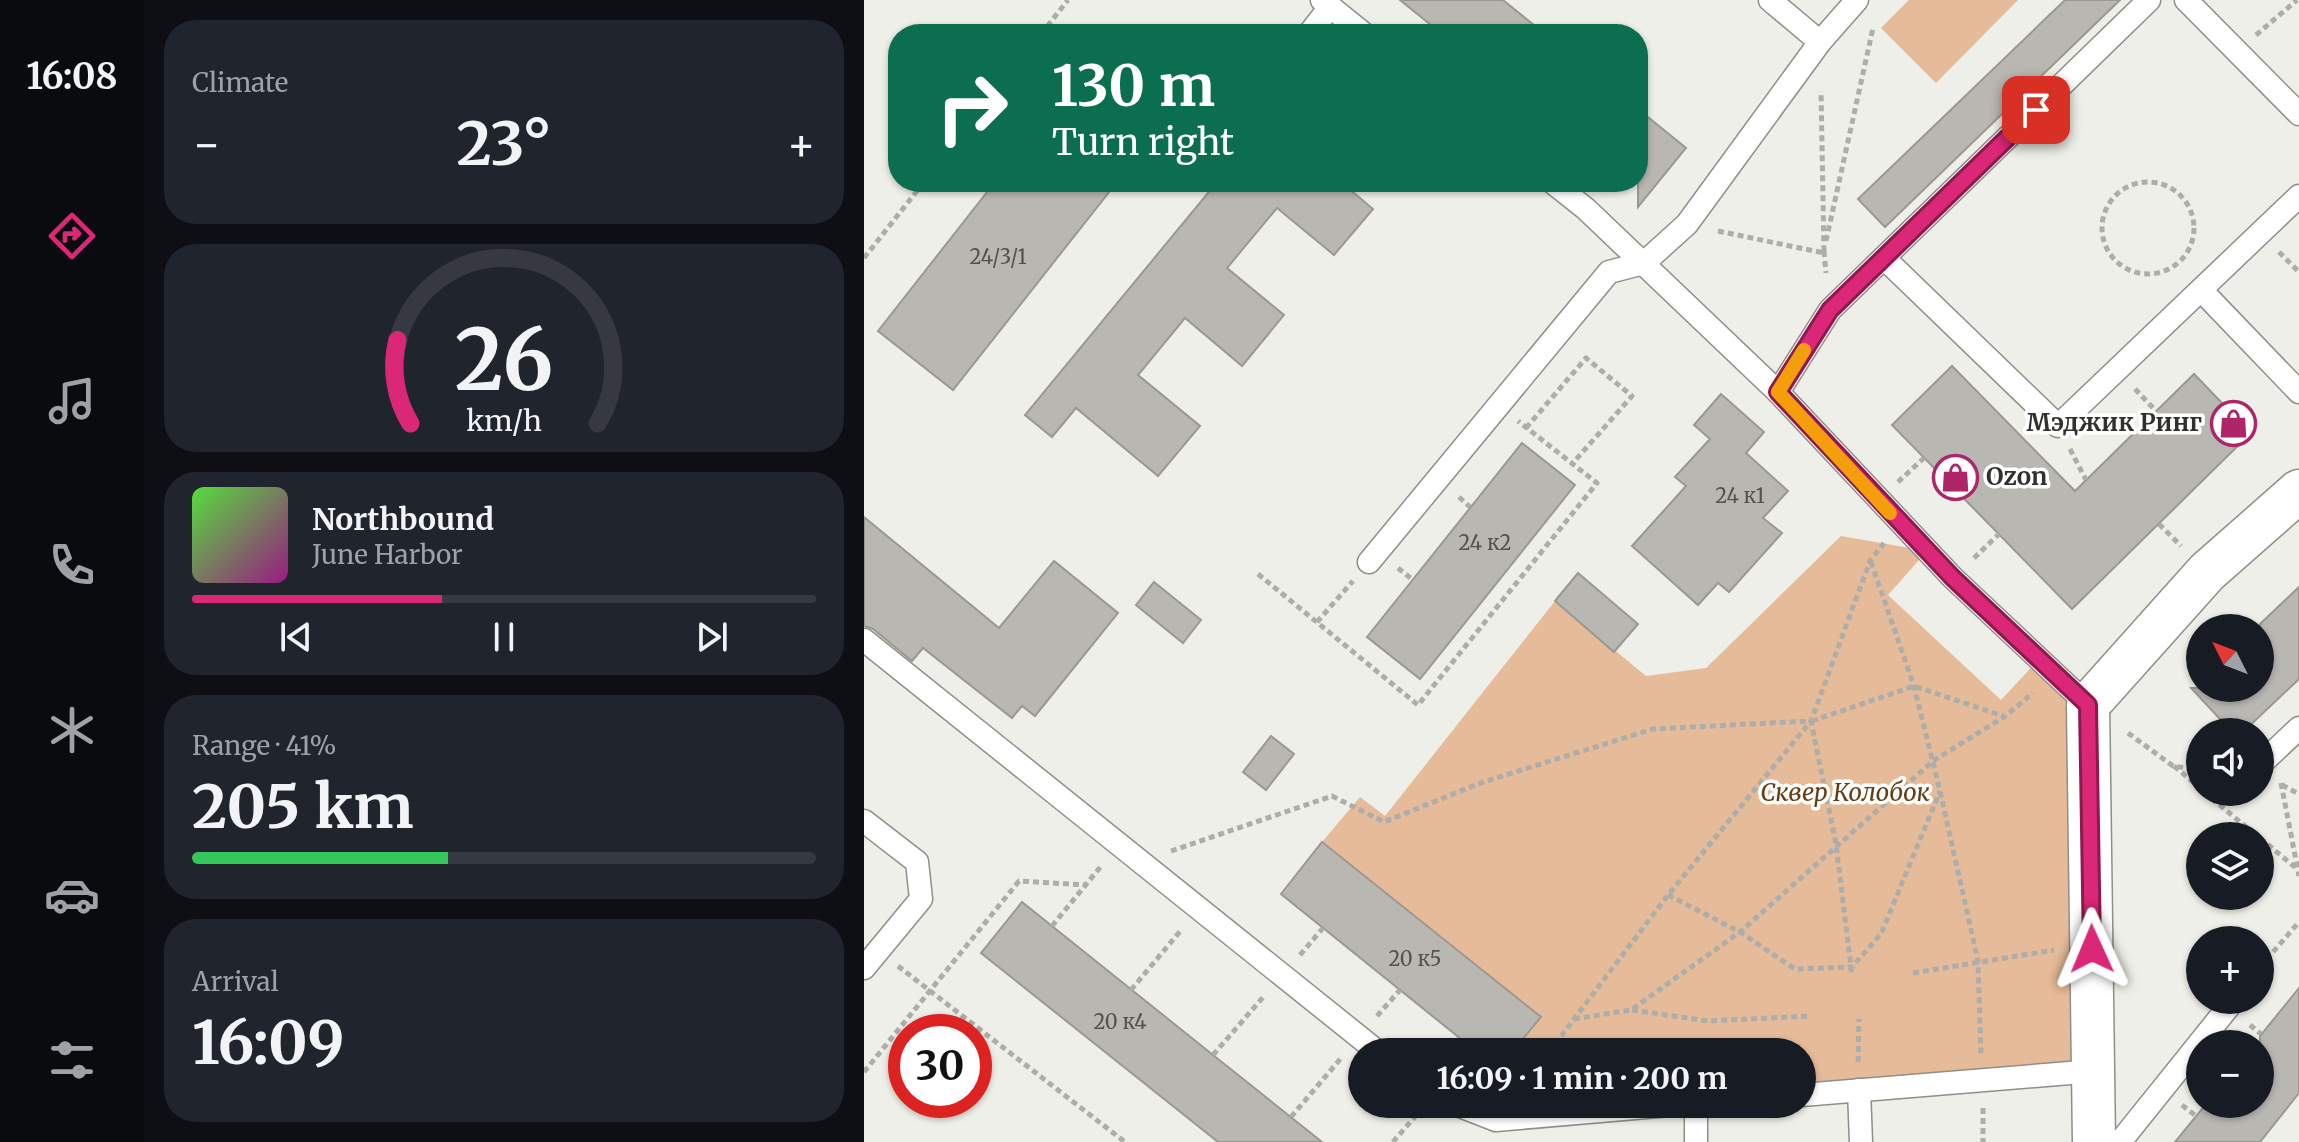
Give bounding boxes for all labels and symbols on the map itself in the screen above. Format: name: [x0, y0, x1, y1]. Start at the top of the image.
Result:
pin: [2002, 76, 2070, 144]
house number: 24/3/1: [969, 244, 1027, 269]
shop icon: Мэджик Ринг: [2209, 399, 2257, 447]
place label: Мэджик Ринг: [2027, 407, 2202, 438]
shop icon: Ozon: [1931, 453, 1979, 501]
place label: Ozon: [1986, 461, 2047, 492]
house number: 24 к1: [1715, 483, 1765, 508]
house number: 24 к2: [1459, 530, 1511, 555]
north arrow: [2186, 614, 2274, 702]
park label: Сквер Колобок: [1760, 777, 1930, 808]
position arrow: [2050, 907, 2134, 991]
house number: 20 к5: [1388, 946, 1442, 971]
house number: 20 к4: [1093, 1009, 1147, 1034]
speed limit sign: 30: [888, 1014, 992, 1118]

